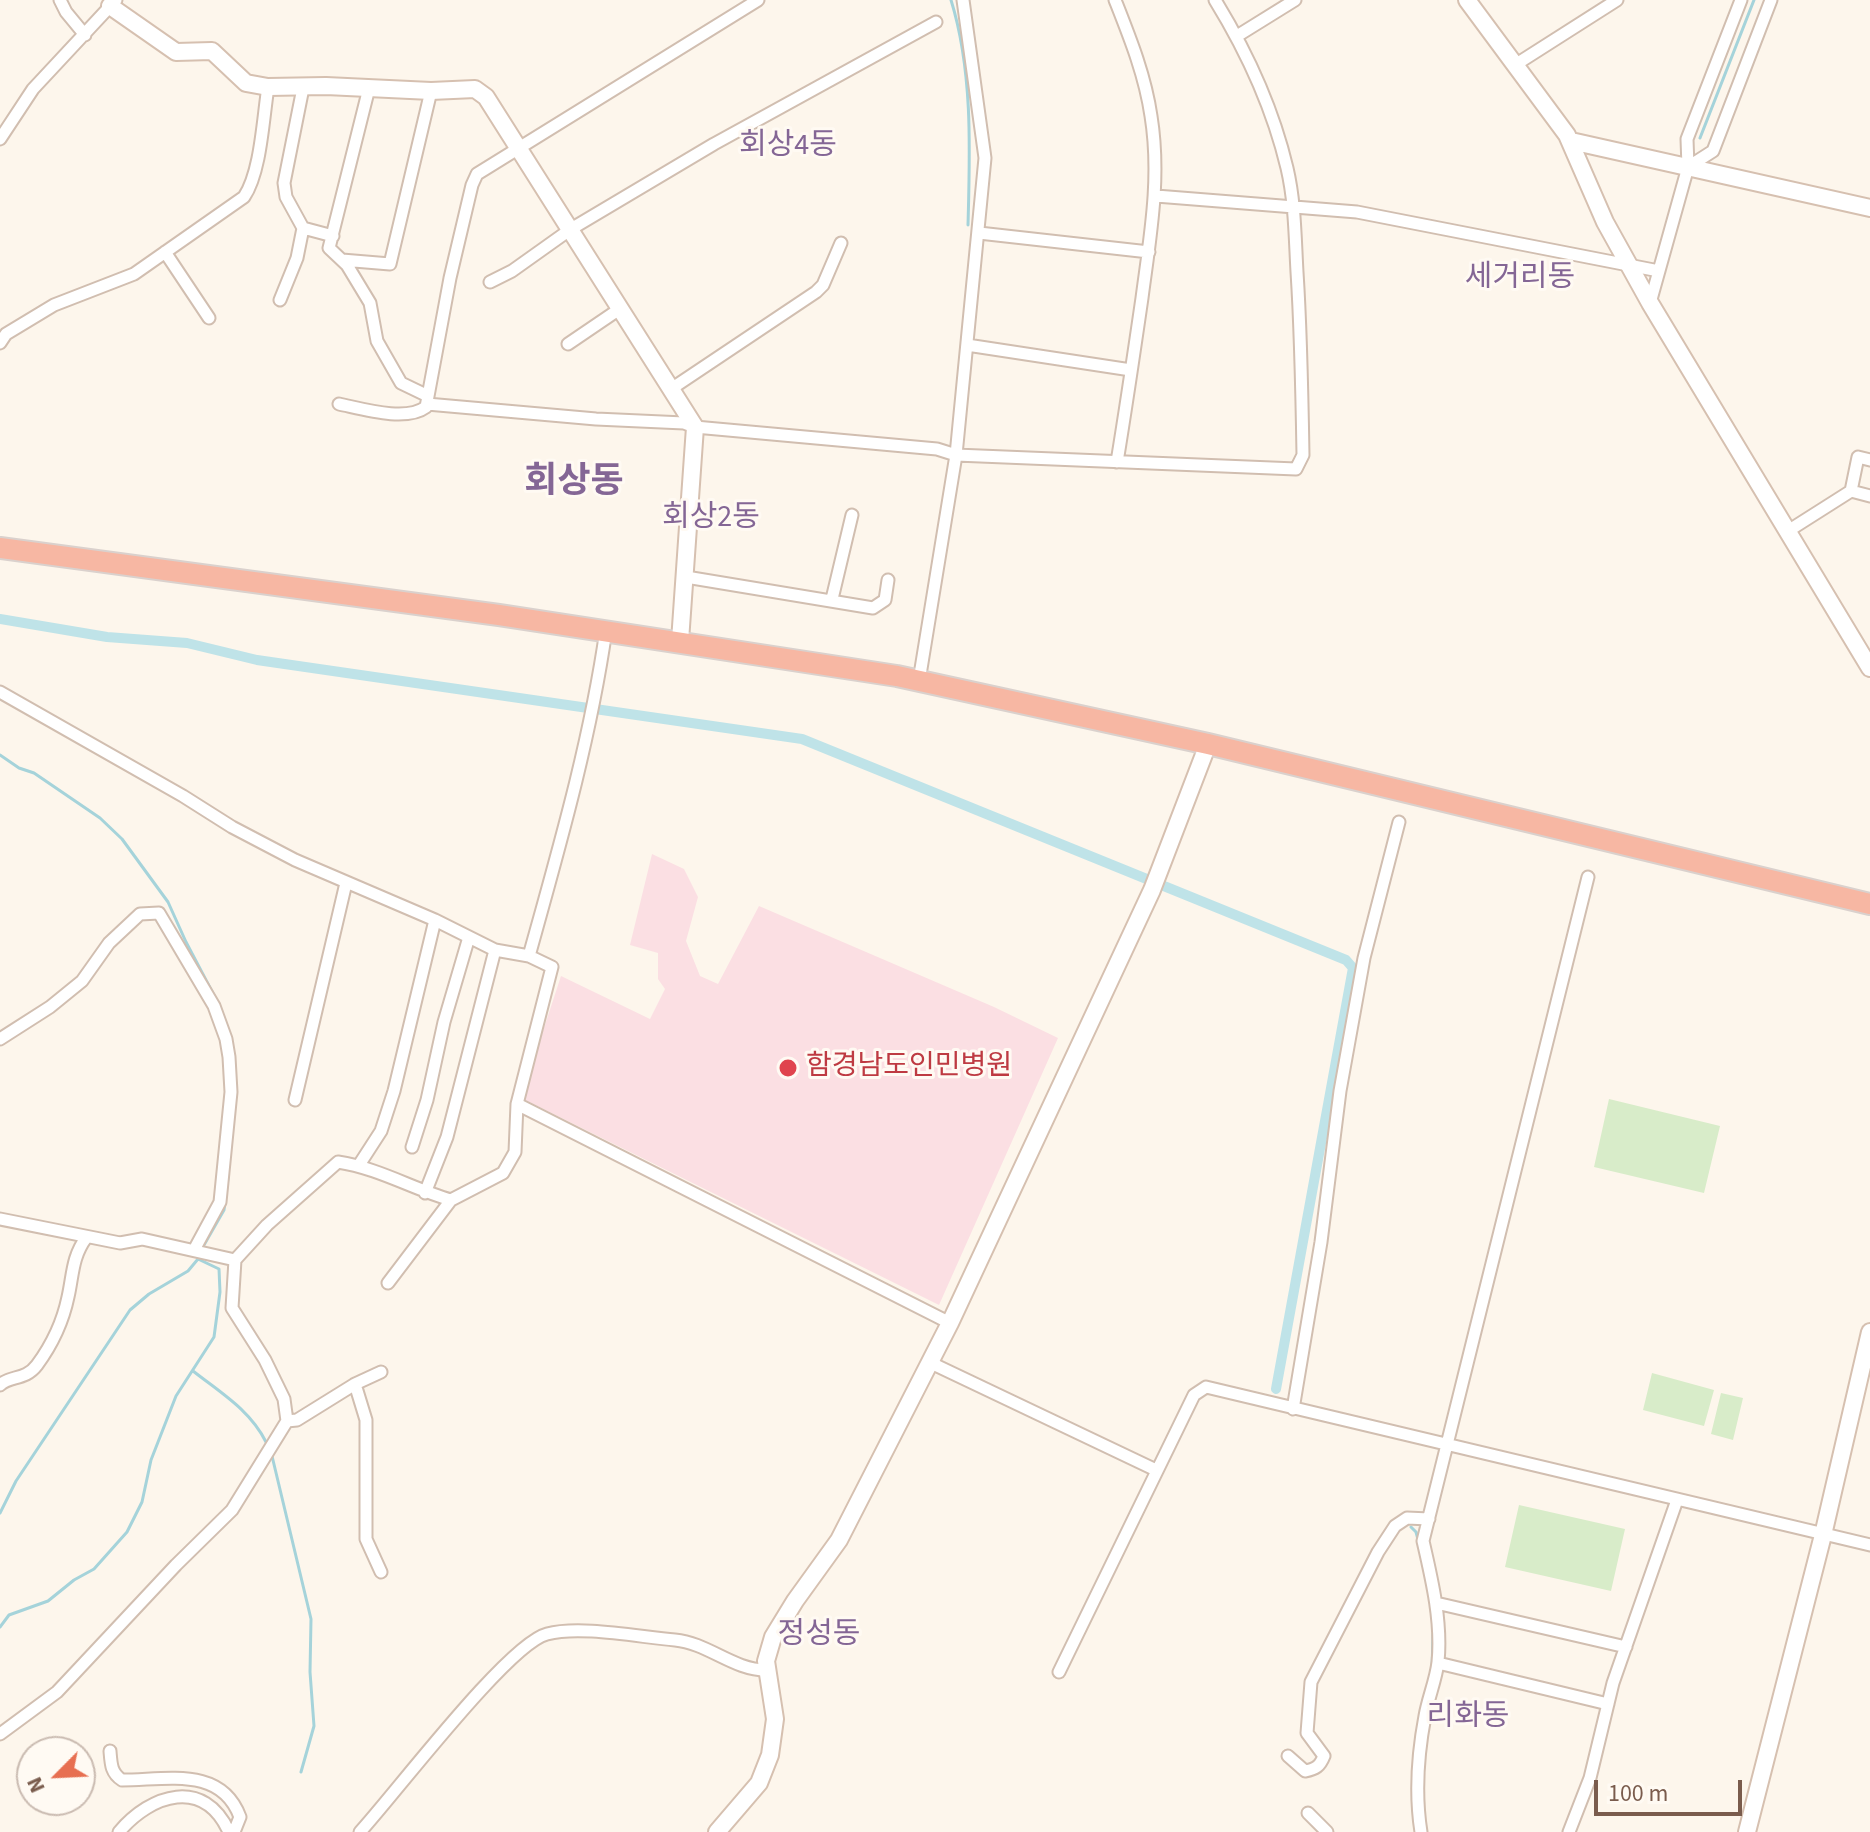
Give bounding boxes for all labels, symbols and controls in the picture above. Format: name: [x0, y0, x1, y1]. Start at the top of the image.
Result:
district label: 회상4동: [739, 129, 837, 165]
district label: 세거리동: [1465, 261, 1575, 297]
district label: 회상동: [524, 462, 624, 506]
district label: 회상2동: [662, 501, 760, 537]
place label: 함경남도인민병원: [806, 1051, 1012, 1085]
marker: 함경남도인민병원: [777, 1057, 799, 1079]
district label: 정성동: [778, 1618, 860, 1654]
district label: 리화동: [1427, 1700, 1509, 1736]
north arrow: [16, 1736, 96, 1816]
scale bar: [1598, 1764, 1746, 1814]
text: N: [18, 1772, 53, 1798]
text: 100 m: [1608, 1776, 1668, 1811]

